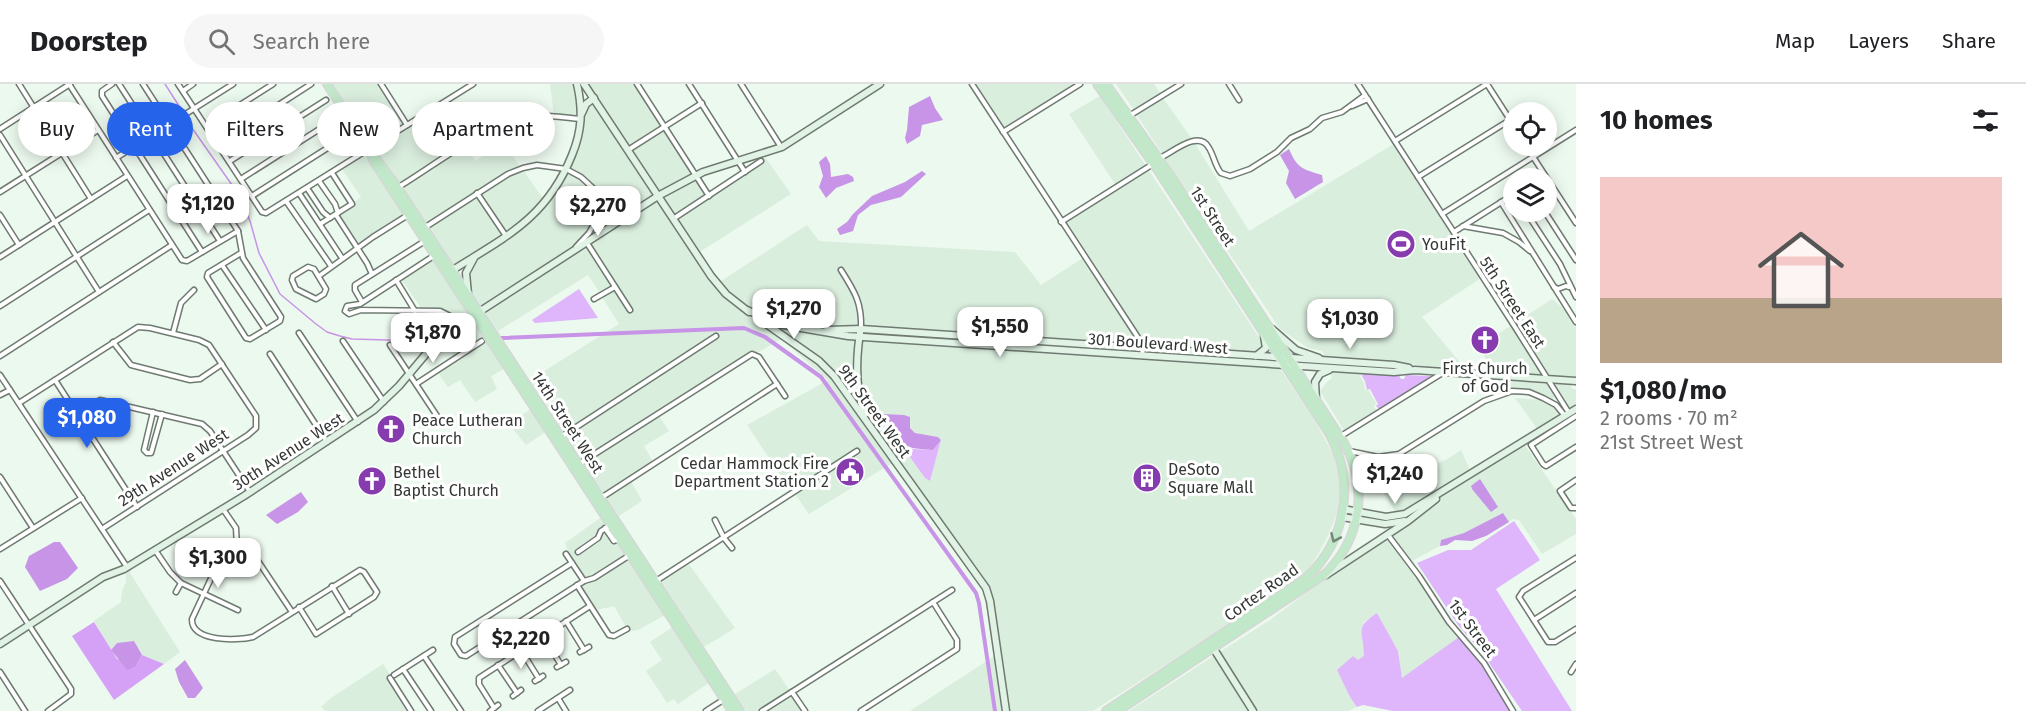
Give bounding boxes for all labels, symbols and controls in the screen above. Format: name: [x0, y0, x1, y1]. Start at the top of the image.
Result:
search box: [184, 14, 604, 68]
text: Doorstep: [30, 25, 148, 58]
icon: search: [205, 25, 238, 58]
text: Search here: [253, 28, 370, 55]
text: Map: [1775, 28, 1815, 54]
text: Layers: [1848, 28, 1909, 54]
text: Share: [1942, 28, 1996, 54]
chip: Buy: [18, 102, 95, 156]
chip: Rent: [107, 102, 193, 156]
chip: Filters: [205, 102, 305, 156]
chip: New: [317, 102, 400, 156]
chip: Apartment: [412, 102, 555, 156]
map controls: [1503, 102, 1557, 222]
button: locate: [1503, 102, 1557, 156]
icon: filters: [1969, 104, 2002, 137]
text: 10 homes: [1600, 105, 1713, 136]
button: layers: [1503, 168, 1557, 222]
street label: 1st Street: [1186, 183, 1239, 250]
pin: $1,120: [159, 184, 257, 235]
pin: $2,270: [549, 186, 647, 237]
text: $1,120: [181, 191, 235, 215]
text: $2,270: [570, 193, 626, 217]
icon: home: [1747, 216, 1855, 324]
sports icon: YouFit: [1385, 228, 1417, 260]
place label: YouFit: [1422, 235, 1466, 254]
street label: 5th Street East: [1476, 253, 1549, 352]
pin: $1,270: [745, 289, 843, 340]
text: $1,270: [766, 296, 822, 320]
pin: $1,030: [1301, 299, 1399, 350]
text: $1,030: [1321, 306, 1379, 330]
pin: $1,550: [951, 307, 1049, 358]
pin: $1,870: [384, 313, 482, 364]
text: $1,550: [971, 314, 1029, 338]
text: $1,870: [405, 320, 461, 344]
church icon: First Church of God: [1469, 324, 1501, 356]
street label: 301 Boulevard West: [1087, 329, 1229, 358]
place label: First Church of God: [1442, 359, 1528, 396]
street label: 9th Street West: [834, 361, 915, 462]
street label: 14th Street West: [528, 368, 608, 477]
text: $1,080/mo: [1600, 375, 1727, 406]
pin: $1,080: [38, 398, 136, 449]
text: $1,080: [57, 405, 117, 429]
text: 2 rooms · 70 m²: [1600, 406, 1738, 430]
street label: 30th Avenue West: [229, 408, 348, 494]
place label: Peace Lutheran Church: [412, 411, 523, 448]
church icon: Peace Lutheran Church: [375, 413, 407, 445]
street label: 29th Avenue West: [114, 424, 232, 510]
text: 21st Street West: [1600, 430, 1743, 454]
place label: Cedar Hammock Fire Department Station 2: [674, 454, 829, 491]
pin: $1,240: [1346, 454, 1444, 505]
public building icon: Cedar Hammock Fire Department Station 2: [834, 456, 866, 488]
place label: DeSoto Square Mall: [1168, 460, 1254, 497]
text: $1,240: [1366, 461, 1424, 485]
building icon: DeSoto Square Mall: [1131, 462, 1163, 494]
place label: Bethel Baptist Church: [393, 463, 499, 500]
church icon: Bethel Baptist Church: [356, 465, 388, 497]
one-way arrow: [1330, 531, 1342, 542]
pin: $1,300: [169, 538, 267, 589]
text: $1,300: [189, 545, 247, 569]
street label: Cortez Road: [1220, 560, 1302, 625]
street label: 1st Street: [1445, 595, 1501, 661]
pin: $2,220: [472, 619, 570, 670]
text: $2,220: [492, 626, 550, 650]

